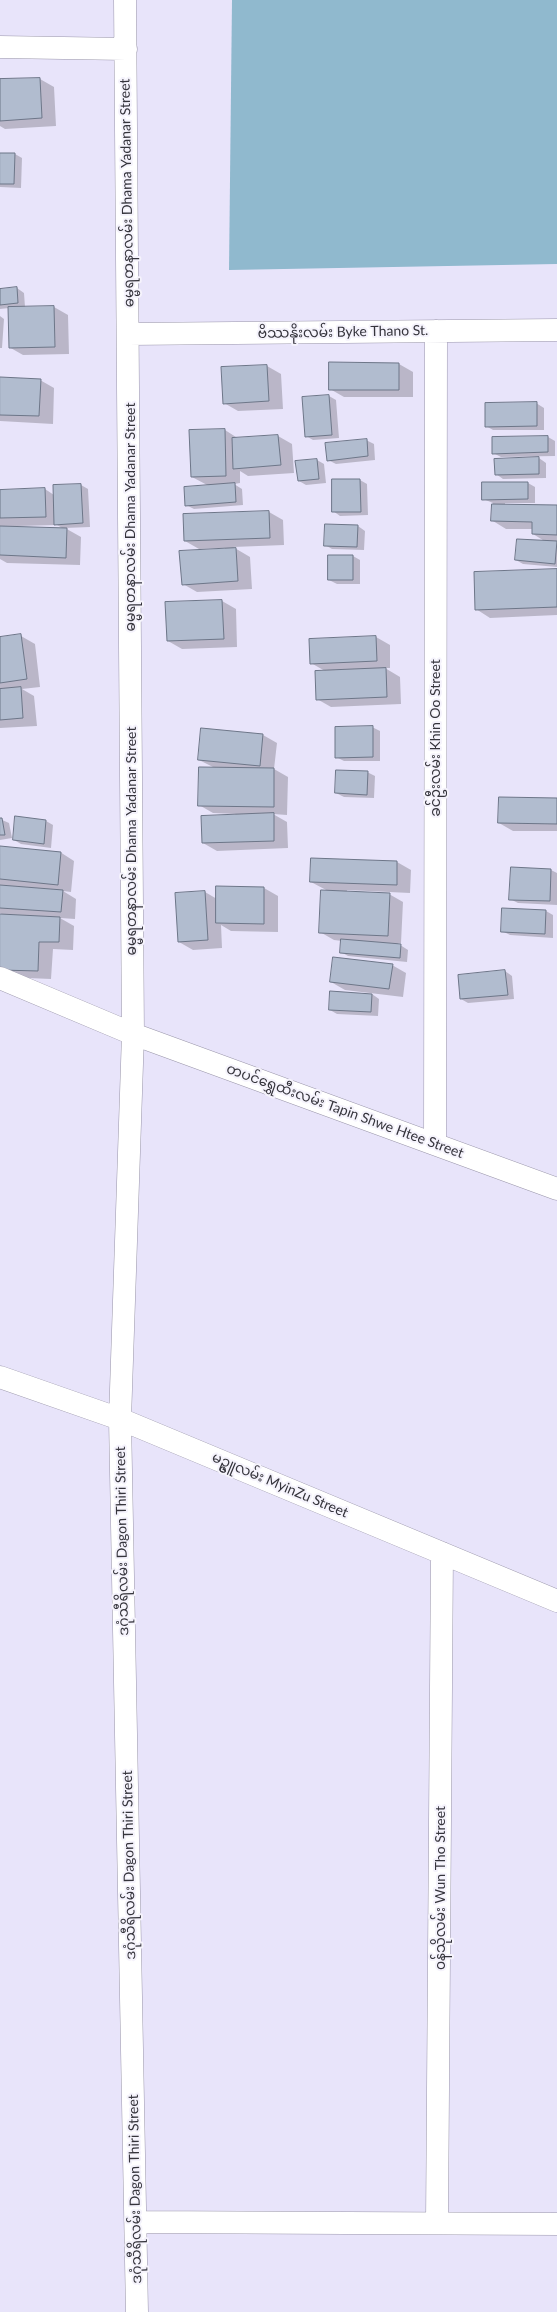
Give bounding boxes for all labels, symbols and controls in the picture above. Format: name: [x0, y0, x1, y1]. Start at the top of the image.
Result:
street label: ဓမ္မရတနာလမ်း Dhama Yadanar Street: [117, 78, 137, 308]
street label: ဗိဿနိုးလမ်း Byke Thano St.: [258, 322, 428, 342]
street label: ဓမ္မရတနာလမ်း Dhama Yadanar Street: [122, 403, 138, 631]
street label: ခင်ဦးလမ်း Khin Oo Street: [427, 659, 443, 817]
street label: ဓမ္မရတနာလမ်း Dhama Yadanar Street: [123, 727, 139, 955]
street label: တပင်ရွှေထီးလမ်း Tapin Shwe Htee Street: [224, 1060, 466, 1162]
street label: ဒဂုံသီရိလမ်း Dagon Thiri Street: [112, 1446, 132, 1636]
street label: မဥ္ဇူလမ်း MyinZu Street: [209, 1449, 351, 1521]
street label: ဒဂုံသီရိလမ်း Dagon Thiri Street: [119, 1770, 139, 1960]
street label: ၀န်သိုလမ်း Wun Tho Street: [432, 1806, 448, 1970]
street label: ဒဂုံသီရိလမ်း Dagon Thiri Street: [125, 2094, 145, 2284]

